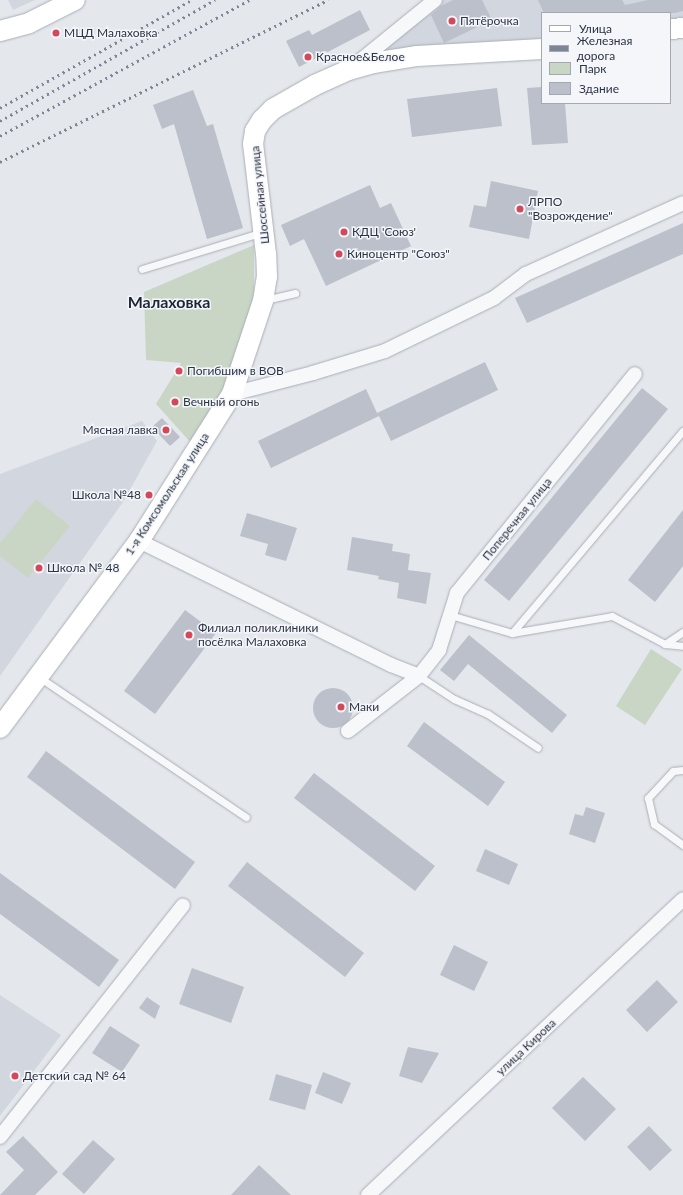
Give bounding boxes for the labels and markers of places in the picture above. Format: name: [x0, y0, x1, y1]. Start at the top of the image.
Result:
place label: Пятёрочка: [460, 14, 519, 28]
marker: Пятёрочка: [447, 16, 457, 26]
place label: МЦД Малаховка: [64, 26, 158, 40]
marker: МЦД Малаховка: [51, 28, 61, 38]
place label: Красное&Белое: [316, 50, 405, 64]
marker: Красное&Белое: [303, 52, 313, 62]
place label: ЛРПО "Возрождение": [528, 195, 613, 223]
marker: ЛРПО "Возрождение": [515, 204, 525, 214]
place label: КДЦ 'Союз': [352, 225, 416, 239]
marker: КДЦ 'Союз': [339, 227, 349, 237]
place label: Киноцентр "Союз": [347, 247, 450, 261]
marker: Киноцентр "Союз": [334, 249, 344, 259]
place label: Погибшим в ВОВ: [187, 364, 284, 378]
marker: Погибшим в ВОВ: [174, 366, 184, 376]
place label: Вечный огонь: [183, 395, 259, 409]
marker: Вечный огонь: [170, 397, 180, 407]
place label: Мясная лавка: [83, 423, 158, 437]
marker: Мясная лавка: [161, 425, 171, 435]
place label: Школа №48: [72, 488, 141, 502]
marker: Школа №48: [144, 490, 154, 500]
place label: Школа № 48: [47, 561, 119, 575]
marker: Школа № 48: [34, 563, 44, 573]
place label: Филиал поликлиники посёлка Малаховка: [198, 621, 318, 649]
marker: Филиал поликлиники посёлка Малаховка: [183, 629, 195, 641]
place label: Маки: [349, 700, 379, 714]
marker: Маки: [336, 702, 346, 712]
place label: Детский сад № 64: [23, 1069, 126, 1083]
marker: Детский сад № 64: [10, 1071, 20, 1081]

